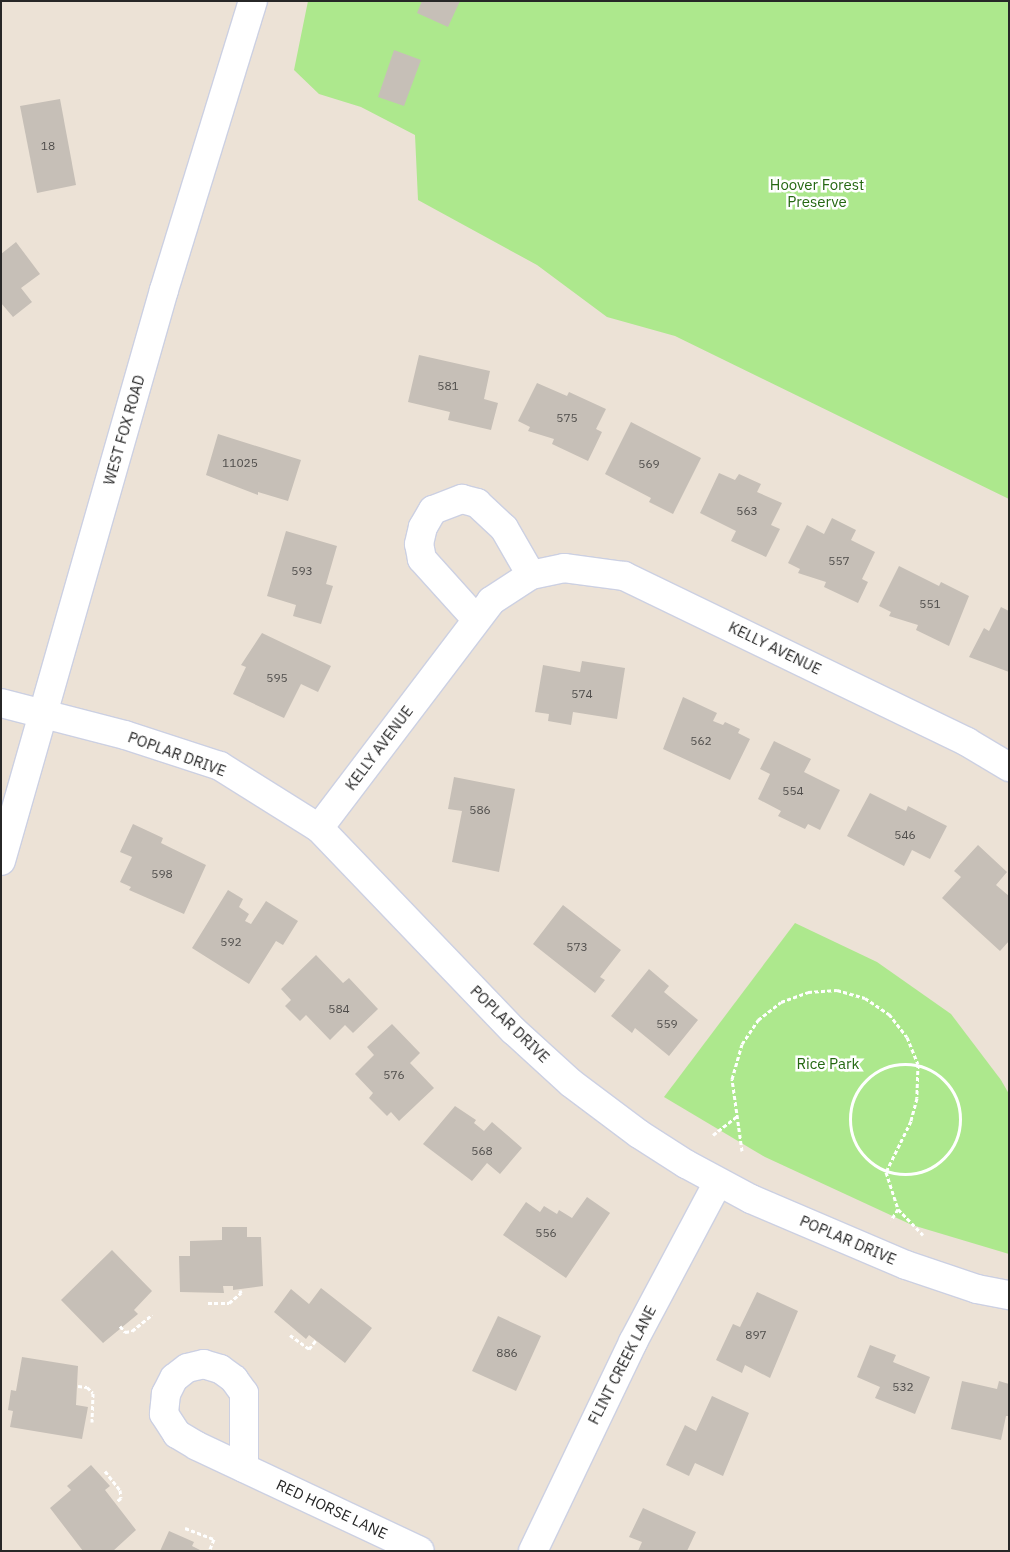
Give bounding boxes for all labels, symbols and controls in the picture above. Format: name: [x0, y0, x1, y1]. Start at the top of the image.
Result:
house number: 18: [41, 139, 55, 153]
park label: Hoover Forest Preserve: [770, 175, 864, 210]
street label: WEST FOX ROAD: [100, 373, 148, 487]
house number: 581: [437, 379, 459, 393]
house number: 575: [556, 411, 578, 425]
house number: 11025: [222, 456, 258, 470]
house number: 569: [638, 457, 660, 471]
house number: 563: [736, 504, 758, 518]
house number: 557: [828, 554, 850, 568]
house number: 593: [291, 564, 313, 578]
house number: 551: [919, 597, 941, 611]
street label: KELLY AVENUE: [726, 618, 824, 678]
house number: 595: [266, 671, 288, 685]
house number: 574: [571, 687, 593, 701]
street label: KELLY AVENUE: [341, 702, 417, 794]
street label: POPLAR DRIVE: [126, 728, 228, 780]
house number: 562: [690, 734, 712, 748]
house number: 554: [782, 784, 804, 798]
house number: 586: [469, 803, 491, 817]
house number: 546: [894, 828, 916, 842]
house number: 598: [151, 867, 173, 881]
house number: 592: [220, 935, 242, 949]
house number: 573: [566, 940, 588, 954]
street label: POPLAR DRIVE: [467, 982, 553, 1066]
house number: 584: [328, 1002, 350, 1016]
house number: 559: [656, 1017, 678, 1031]
park label: Rice Park: [797, 1055, 859, 1073]
house number: 576: [383, 1068, 405, 1082]
house number: 568: [471, 1144, 493, 1158]
street label: POPLAR DRIVE: [797, 1212, 899, 1268]
house number: 556: [535, 1226, 557, 1240]
street label: FLINT CREEK LANE: [584, 1303, 660, 1427]
house number: 897: [745, 1328, 767, 1342]
house number: 886: [496, 1346, 518, 1360]
house number: 532: [892, 1380, 914, 1394]
street label: RED HORSE LANE: [274, 1475, 390, 1543]

